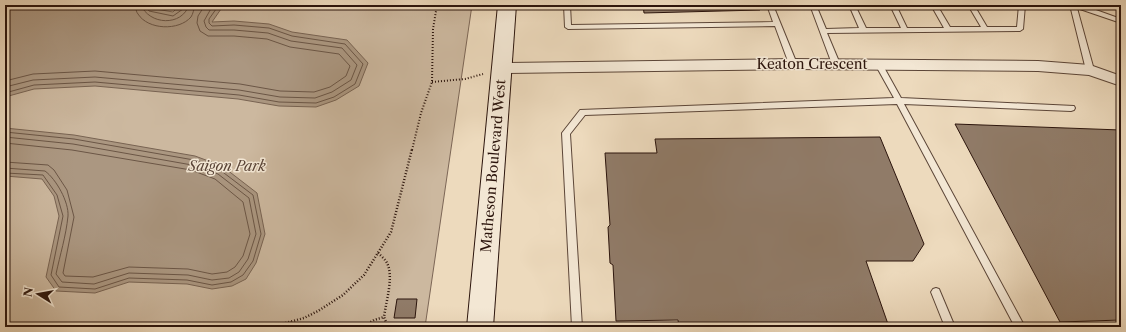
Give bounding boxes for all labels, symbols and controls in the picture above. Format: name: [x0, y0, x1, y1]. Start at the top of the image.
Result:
street label: Keaton Crescent: [756, 55, 868, 73]
street label: Matheson Boulevard West: [476, 79, 510, 253]
park label: Saigon Park: [187, 157, 266, 175]
north arrow: [18, 274, 58, 314]
text: N: [20, 286, 36, 298]

